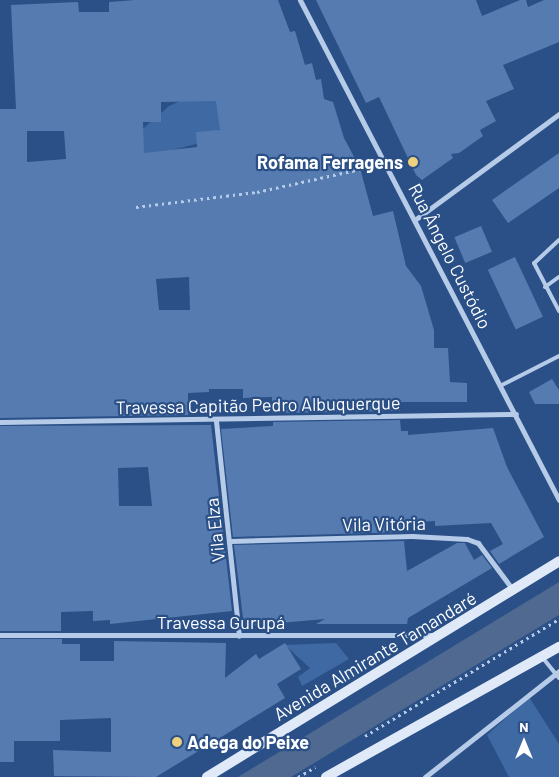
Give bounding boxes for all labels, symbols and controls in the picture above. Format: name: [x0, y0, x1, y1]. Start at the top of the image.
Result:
place label: Rofama Ferragens: [257, 151, 403, 173]
marker: Rofama Ferragens: [407, 156, 419, 168]
street label: Rua Ângelo Custódio: [404, 180, 496, 332]
street label: Travessa Capitão Pedro Albuquerque: [115, 392, 401, 418]
street label: Vila Elza: [201, 497, 229, 563]
street label: Vila Vitória: [342, 512, 426, 536]
street label: Avenida Almirante Tamandaré: [270, 587, 480, 725]
street label: Travessa Gurupá: [157, 611, 285, 633]
north arrow: [499, 717, 549, 767]
text: N: [519, 718, 529, 735]
place label: Adega do Peixe: [187, 731, 309, 753]
marker: Adega do Peixe: [171, 736, 183, 748]

